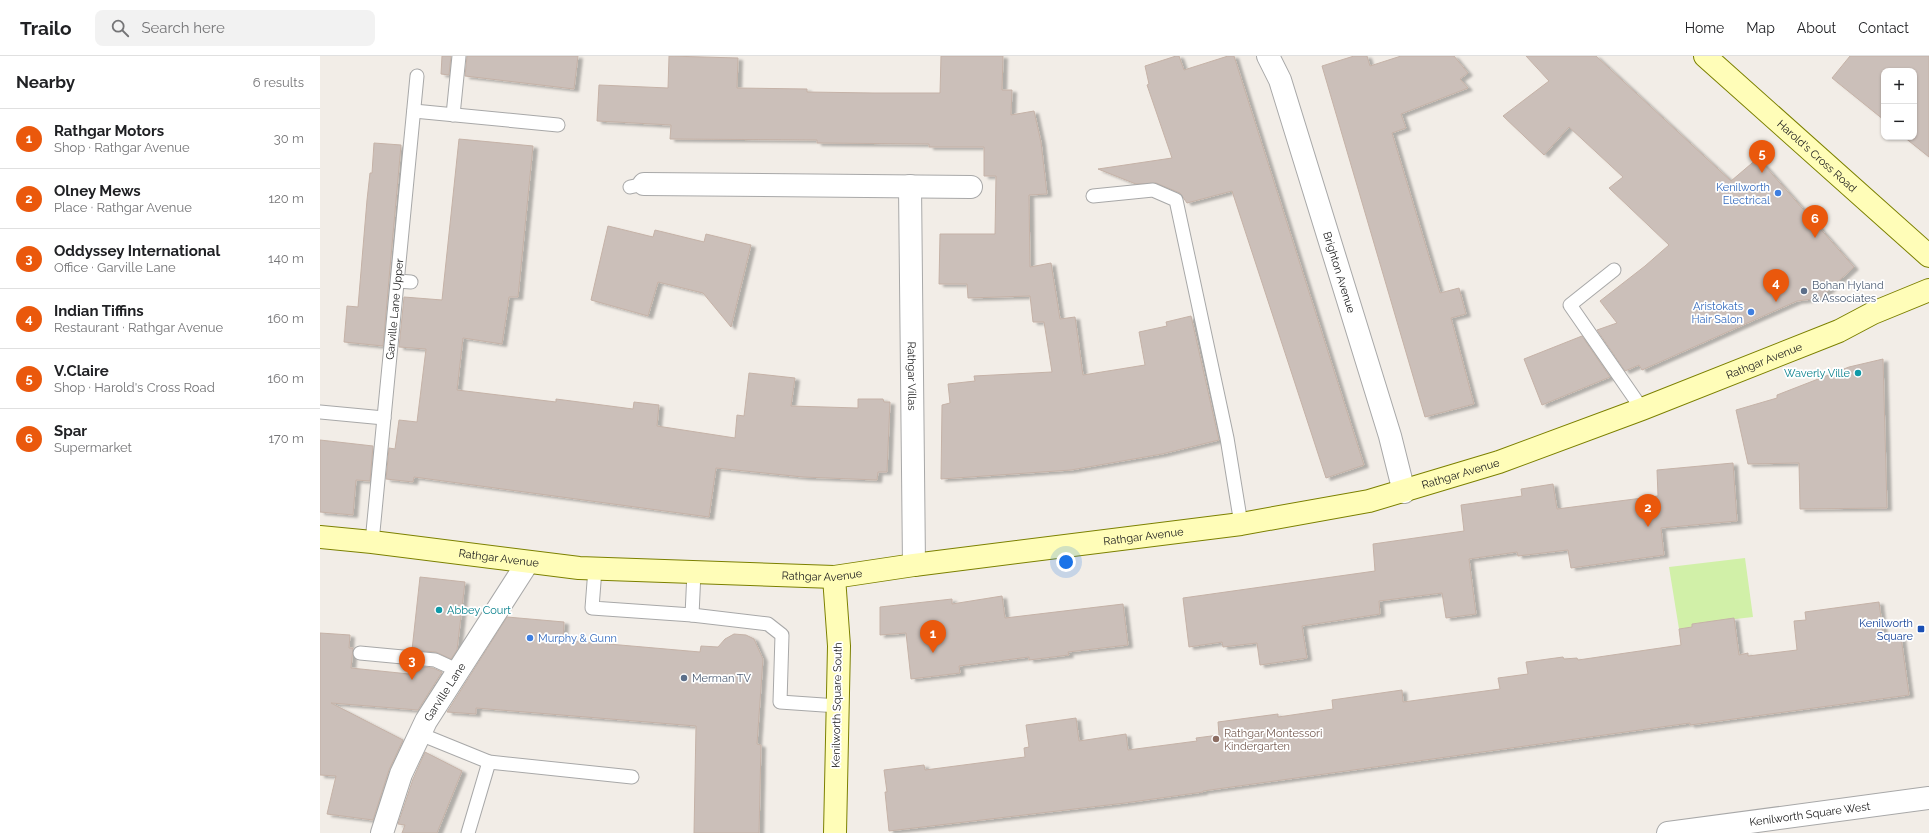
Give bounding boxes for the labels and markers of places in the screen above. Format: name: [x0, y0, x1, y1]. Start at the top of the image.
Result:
pin: 5: [1749, 140, 1775, 173]
place label: Kenilworth Electrical: [1716, 181, 1770, 207]
marker: Kenilworth Electrical: [1773, 188, 1783, 198]
pin: 6: [1802, 205, 1828, 238]
pin: 4: [1763, 269, 1789, 302]
place label: Bohan Hyland & Associates: [1812, 279, 1884, 305]
marker: Bohan Hyland & Associates: [1799, 286, 1809, 296]
place label: Aristokats Hair Salon: [1692, 300, 1743, 326]
marker: Aristokats Hair Salon: [1746, 307, 1756, 317]
place label: Waverly Ville: [1784, 367, 1851, 380]
marker: Waverly Ville: [1853, 368, 1863, 378]
pin: 2: [1635, 494, 1661, 527]
place label: Abbey Court: [447, 604, 511, 617]
marker: Abbey Court: [434, 605, 444, 615]
place label: Kenilworth Square: [1859, 617, 1914, 643]
pin: 1: [920, 620, 946, 653]
marker: Kenilworth Square: [1916, 624, 1926, 634]
place label: Murphy & Gunn: [538, 632, 617, 645]
marker: Murphy & Gunn: [525, 633, 535, 643]
pin: 3: [399, 647, 425, 680]
place label: Merman TV: [692, 672, 752, 685]
marker: Merman TV: [679, 673, 689, 683]
place label: Rathgar Montessori Kindergarten: [1224, 727, 1322, 753]
marker: Rathgar Montessori Kindergarten: [1211, 734, 1221, 744]

